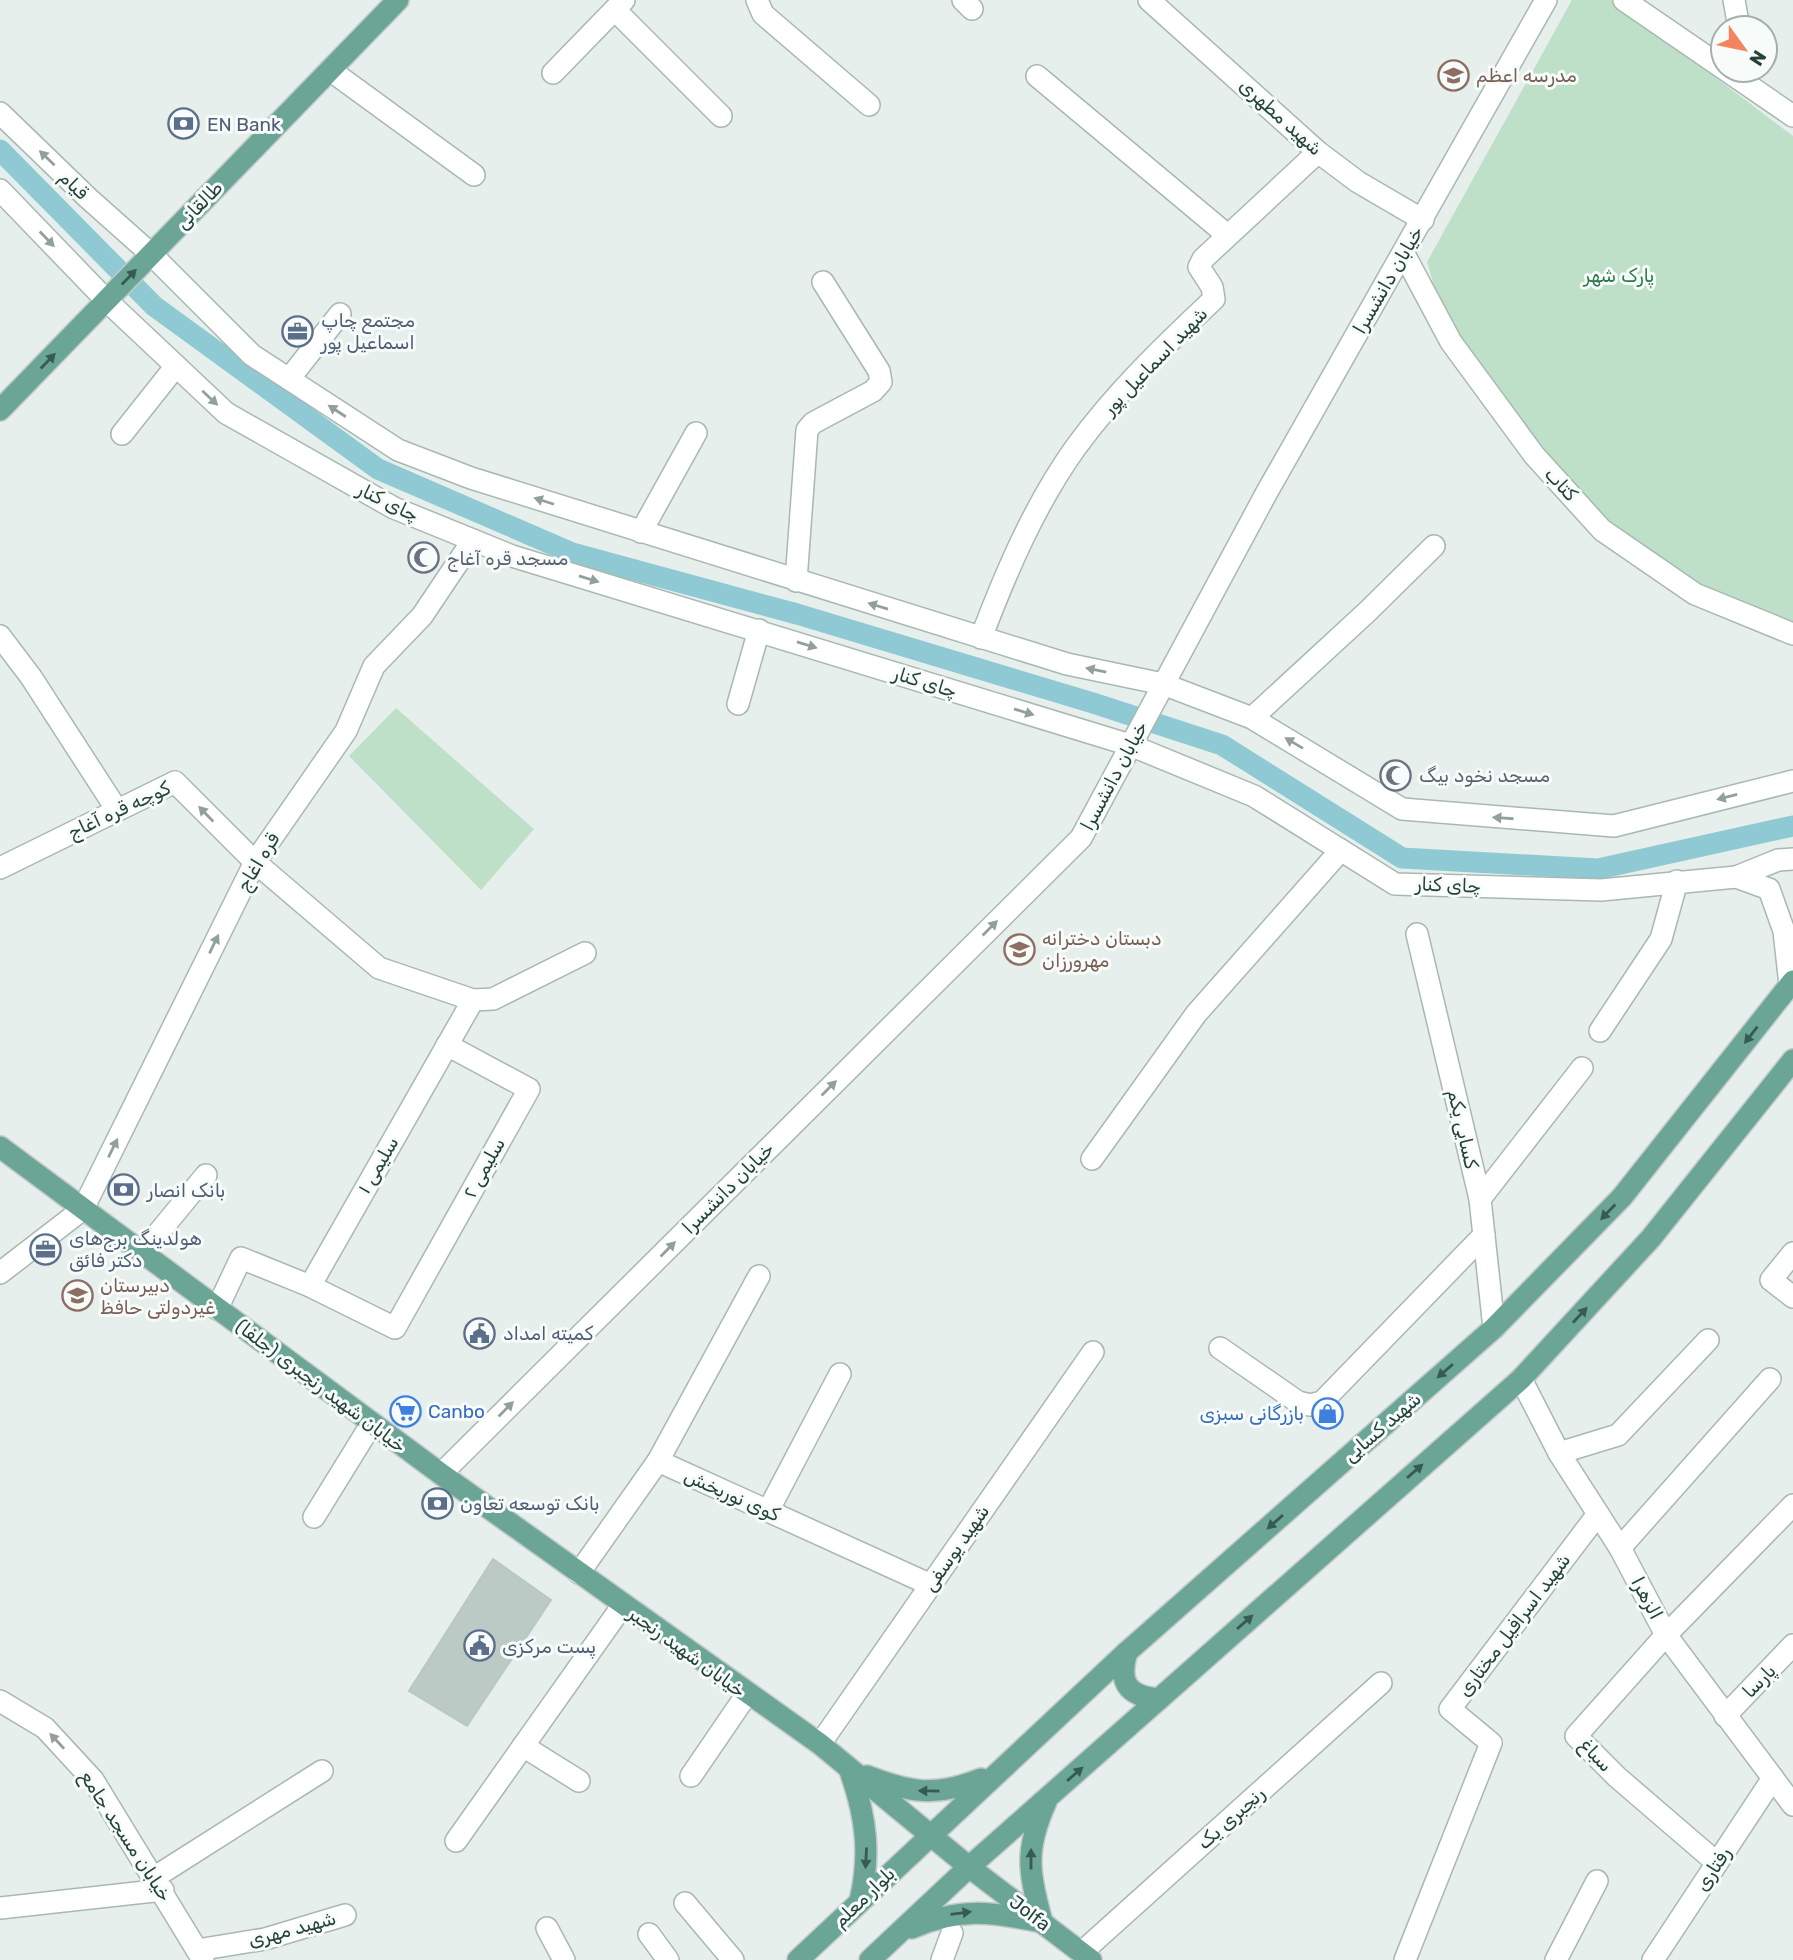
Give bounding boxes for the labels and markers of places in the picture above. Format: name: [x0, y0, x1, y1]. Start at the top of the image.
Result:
school or university icon: مدرسه اعظم: [1436, 58, 1470, 92]
place label: مدرسه اعظم: [1476, 64, 1577, 88]
bank icon: EN Bank: [167, 107, 201, 141]
place label: EN Bank: [207, 113, 281, 136]
place label: مجتمع چاپ اسماعیل پور: [320, 309, 415, 356]
office icon: مجتمع چاپ اسماعیل پور: [281, 314, 315, 348]
mosque icon: مسجد قره آغاج: [407, 541, 441, 575]
place label: مسجد قره آغاج: [447, 547, 568, 572]
mosque icon: مسجد نخود‌ بیگ: [1379, 758, 1413, 792]
place label: مسجد نخود‌ بیگ: [1419, 764, 1550, 787]
place label: دبستان دخترانه مهرورزان: [1042, 927, 1162, 972]
school or university icon: دبستان دخترانه مهرورزان: [1002, 932, 1036, 966]
bank icon: بانک انصار: [107, 1173, 141, 1207]
place label: بانک انصار: [146, 1179, 225, 1202]
place label: هولدینگ برج‌های دکتر فائق: [69, 1227, 202, 1272]
office icon: هولدینگ برج‌های دکتر فائق: [29, 1232, 63, 1266]
place label: دبیرستان غیردولتی حافظ: [100, 1274, 215, 1319]
school or university icon: دبیرستان غیردولتی حافظ: [60, 1279, 94, 1313]
public building icon: کمیته امداد: [463, 1316, 497, 1350]
place label: کمیته امداد: [503, 1322, 594, 1345]
supermarket icon: Canbo: [388, 1394, 422, 1428]
shop icon: بازرگانی سبزی: [1310, 1396, 1344, 1430]
place label: Canbo: [428, 1400, 485, 1423]
place label: بازرگانی سبزی: [1199, 1402, 1304, 1425]
bank icon: بانک توسعه تعاون: [420, 1486, 454, 1520]
place label: بانک توسعه تعاون: [460, 1492, 600, 1515]
public building icon: پست مرکزی: [462, 1629, 496, 1663]
place label: پست مرکزی: [502, 1635, 596, 1660]

